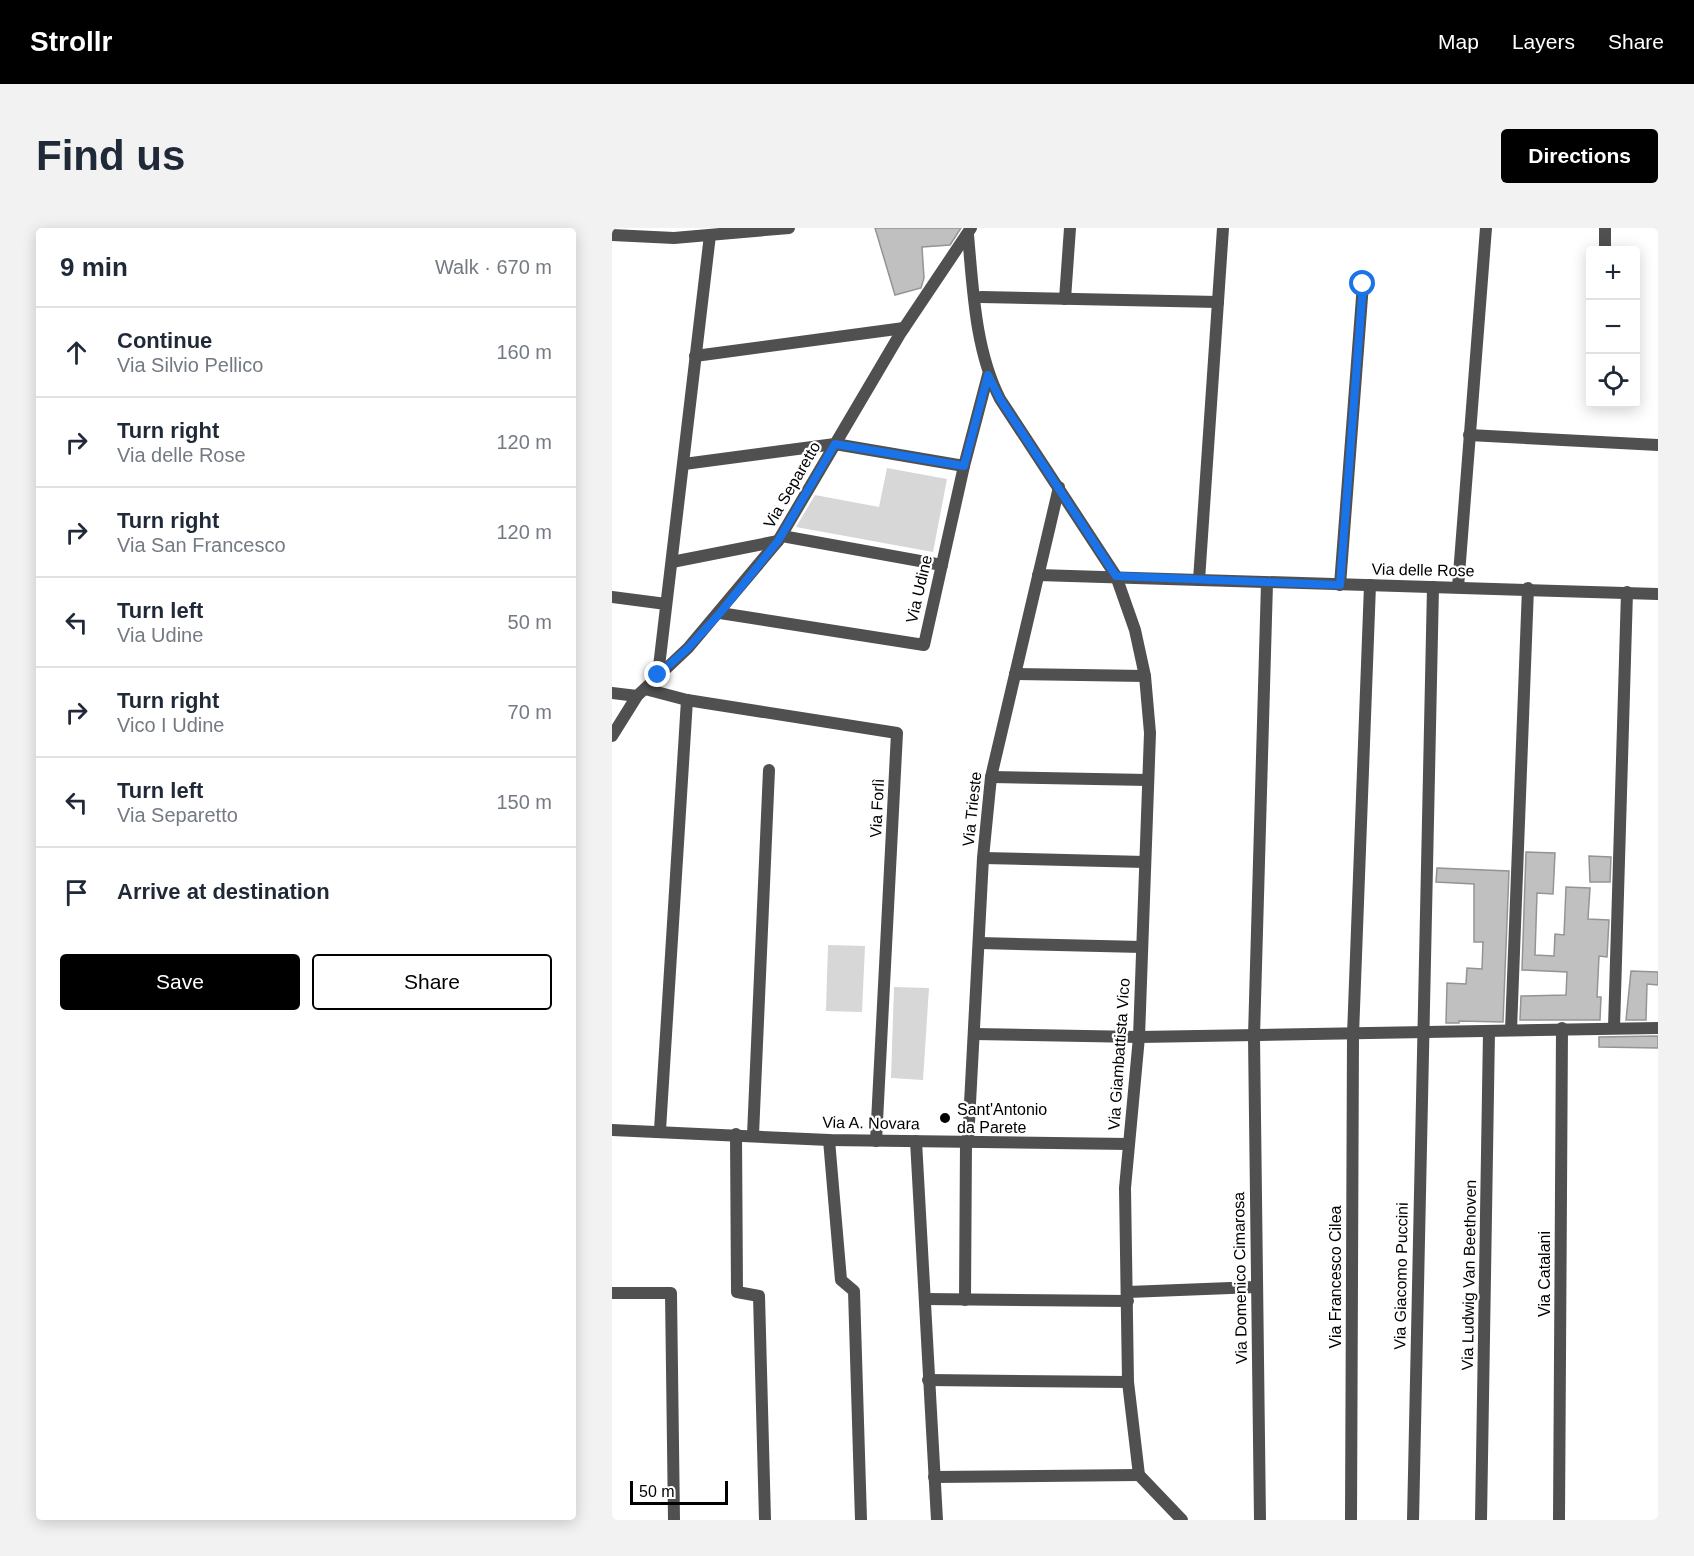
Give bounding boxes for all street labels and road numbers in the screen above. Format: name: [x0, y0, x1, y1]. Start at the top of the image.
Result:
street label: Via Separetto: [760, 439, 824, 531]
street label: Via Udine: [903, 553, 935, 625]
street label: Via delle Rose: [1371, 561, 1475, 579]
street label: Via Trieste: [960, 771, 984, 847]
street label: Via Forlì: [867, 778, 887, 838]
street label: Via Giambattista Vico: [1105, 977, 1133, 1131]
street label: Via A. Novara: [822, 1114, 920, 1132]
street label: Via Ludwig Van Beethoven: [1459, 1180, 1479, 1370]
street label: Via Domenico Cimarosa: [1230, 1192, 1250, 1364]
street label: Via Giacomo Puccini: [1391, 1202, 1411, 1350]
street label: Via Francesco Cilea: [1327, 1205, 1344, 1348]
street label: Via Catalani: [1536, 1231, 1553, 1317]

